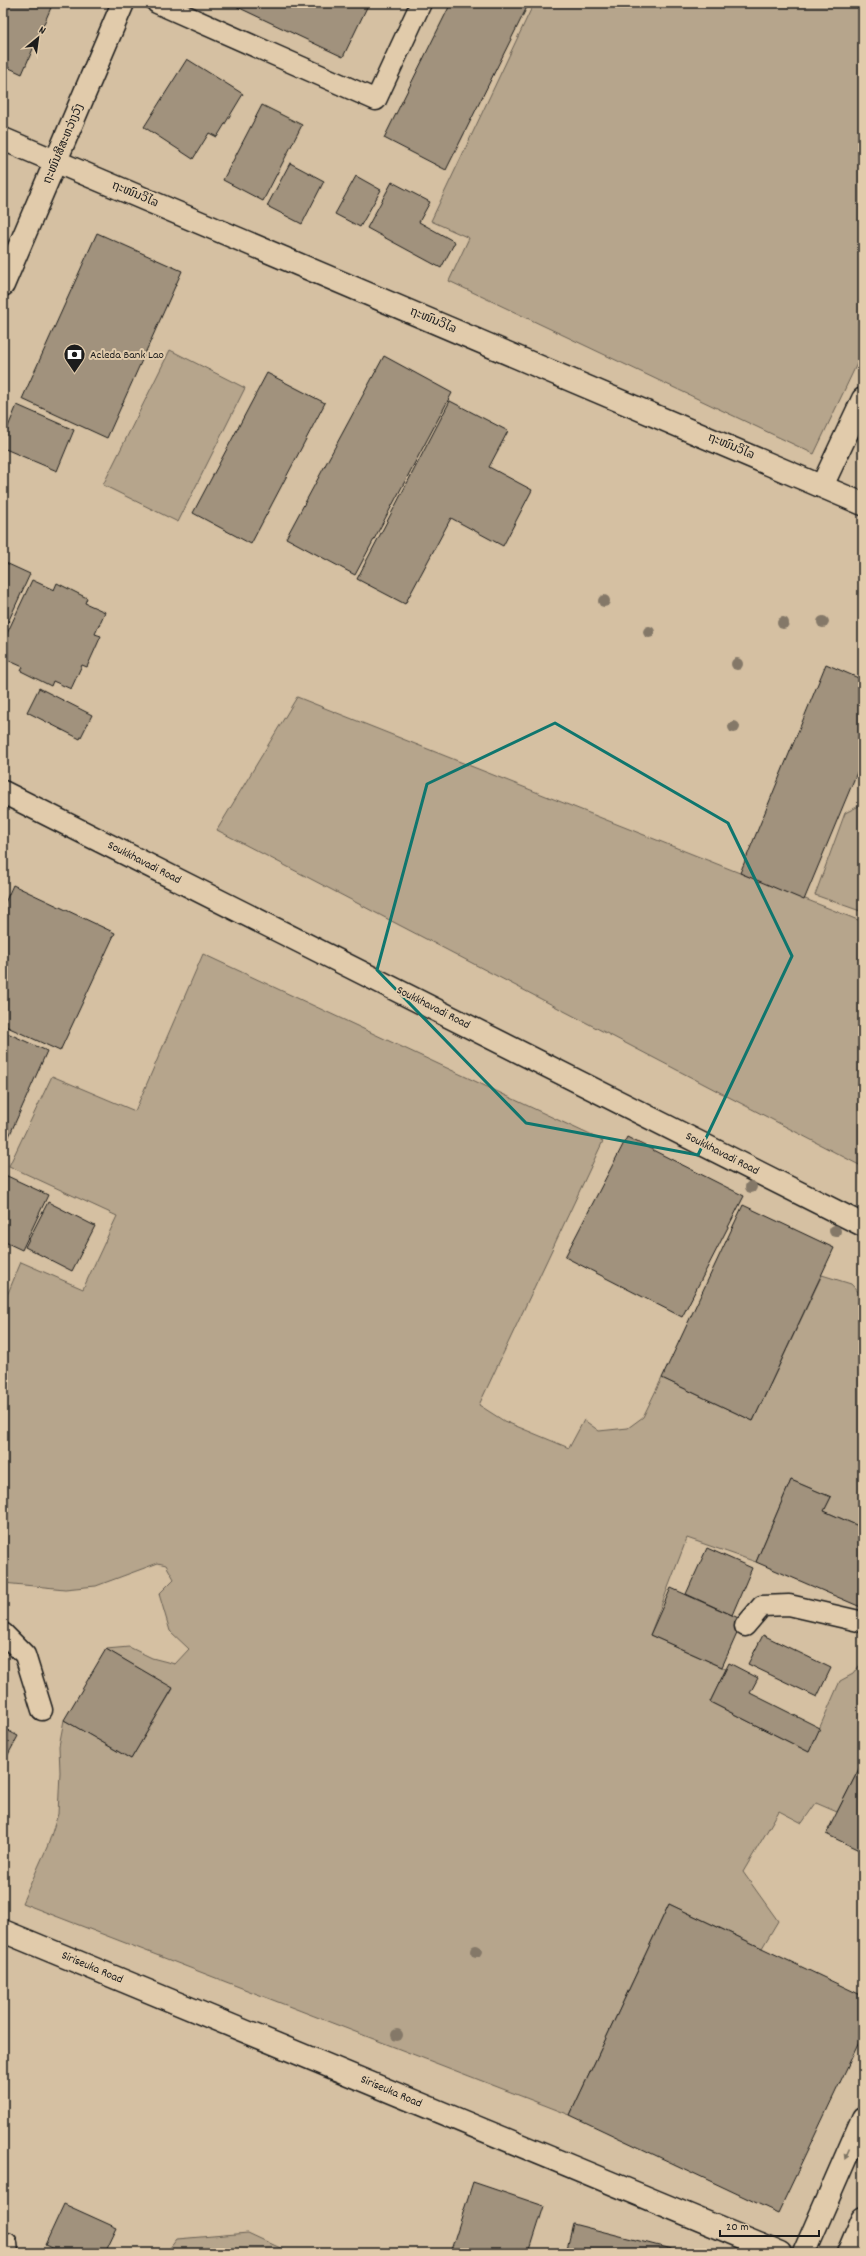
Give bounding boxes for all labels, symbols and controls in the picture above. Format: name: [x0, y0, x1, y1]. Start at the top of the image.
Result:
north arrow: [18, 18, 58, 58]
text: N: [36, 23, 49, 40]
street label: ຖະໜົນສີສະຫວ່າງວົງ: [39, 101, 89, 187]
street label: ຖະໜົນວິໄລ: [109, 178, 161, 212]
street label: ຖະໜົນວິໄລ: [407, 304, 459, 338]
bank icon: Acleda Bank Lao: [62, 342, 88, 375]
place label: Acleda Bank Lao: [90, 347, 164, 364]
street label: ຖະໜົນວິໄລ: [705, 430, 757, 464]
street label: Soukkhavadi Road: [104, 837, 184, 889]
street label: Soukkhavadi Road: [393, 982, 473, 1034]
street label: Soukkhavadi Road: [682, 1128, 762, 1180]
street label: Siriseuka Road: [59, 1947, 125, 1989]
street label: Siriseuka Road: [358, 2071, 424, 2113]
one-way arrow: [844, 2148, 851, 2160]
scale bar: [720, 2212, 819, 2238]
text: 20 m: [726, 2219, 749, 2236]

